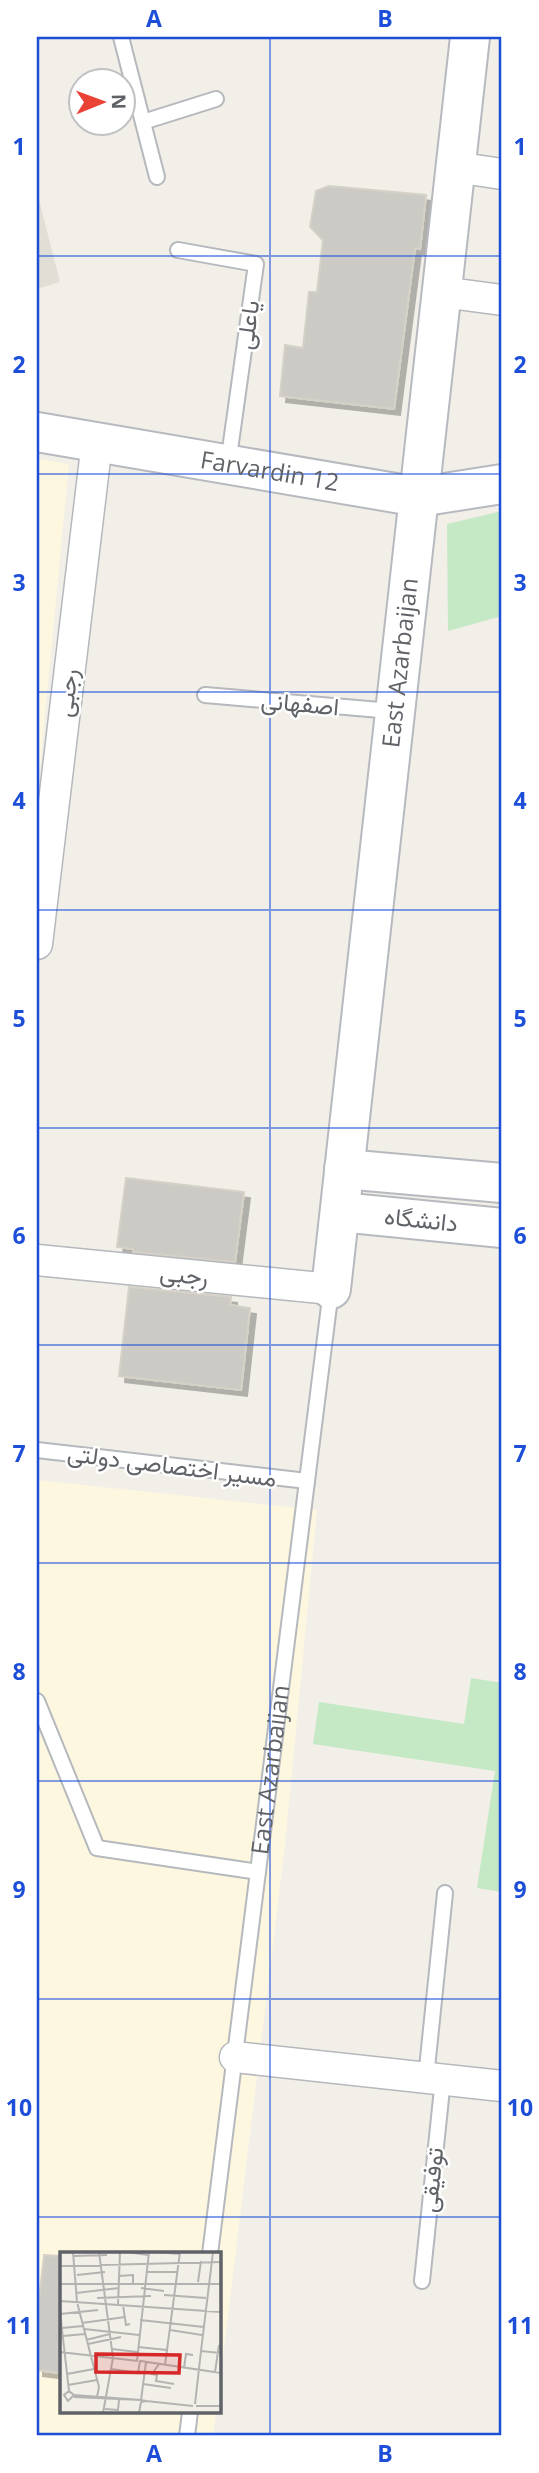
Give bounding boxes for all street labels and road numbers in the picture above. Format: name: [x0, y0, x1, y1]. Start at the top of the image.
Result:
street label: یاعلی: [227, 298, 266, 352]
street label: Farvardin 12: [198, 442, 342, 498]
street label: East Azarbaijan: [373, 576, 425, 749]
street label: رجبی: [46, 667, 85, 719]
street label: اصفهانی: [260, 683, 341, 722]
street label: دانشگاه: [383, 1198, 460, 1239]
street label: رجبی: [158, 1255, 210, 1292]
street label: مسیر اختصاصی دولتی: [66, 1435, 279, 1494]
street label: East Azarbaijan: [242, 1683, 296, 1856]
street label: توفیقی: [411, 2146, 450, 2214]

